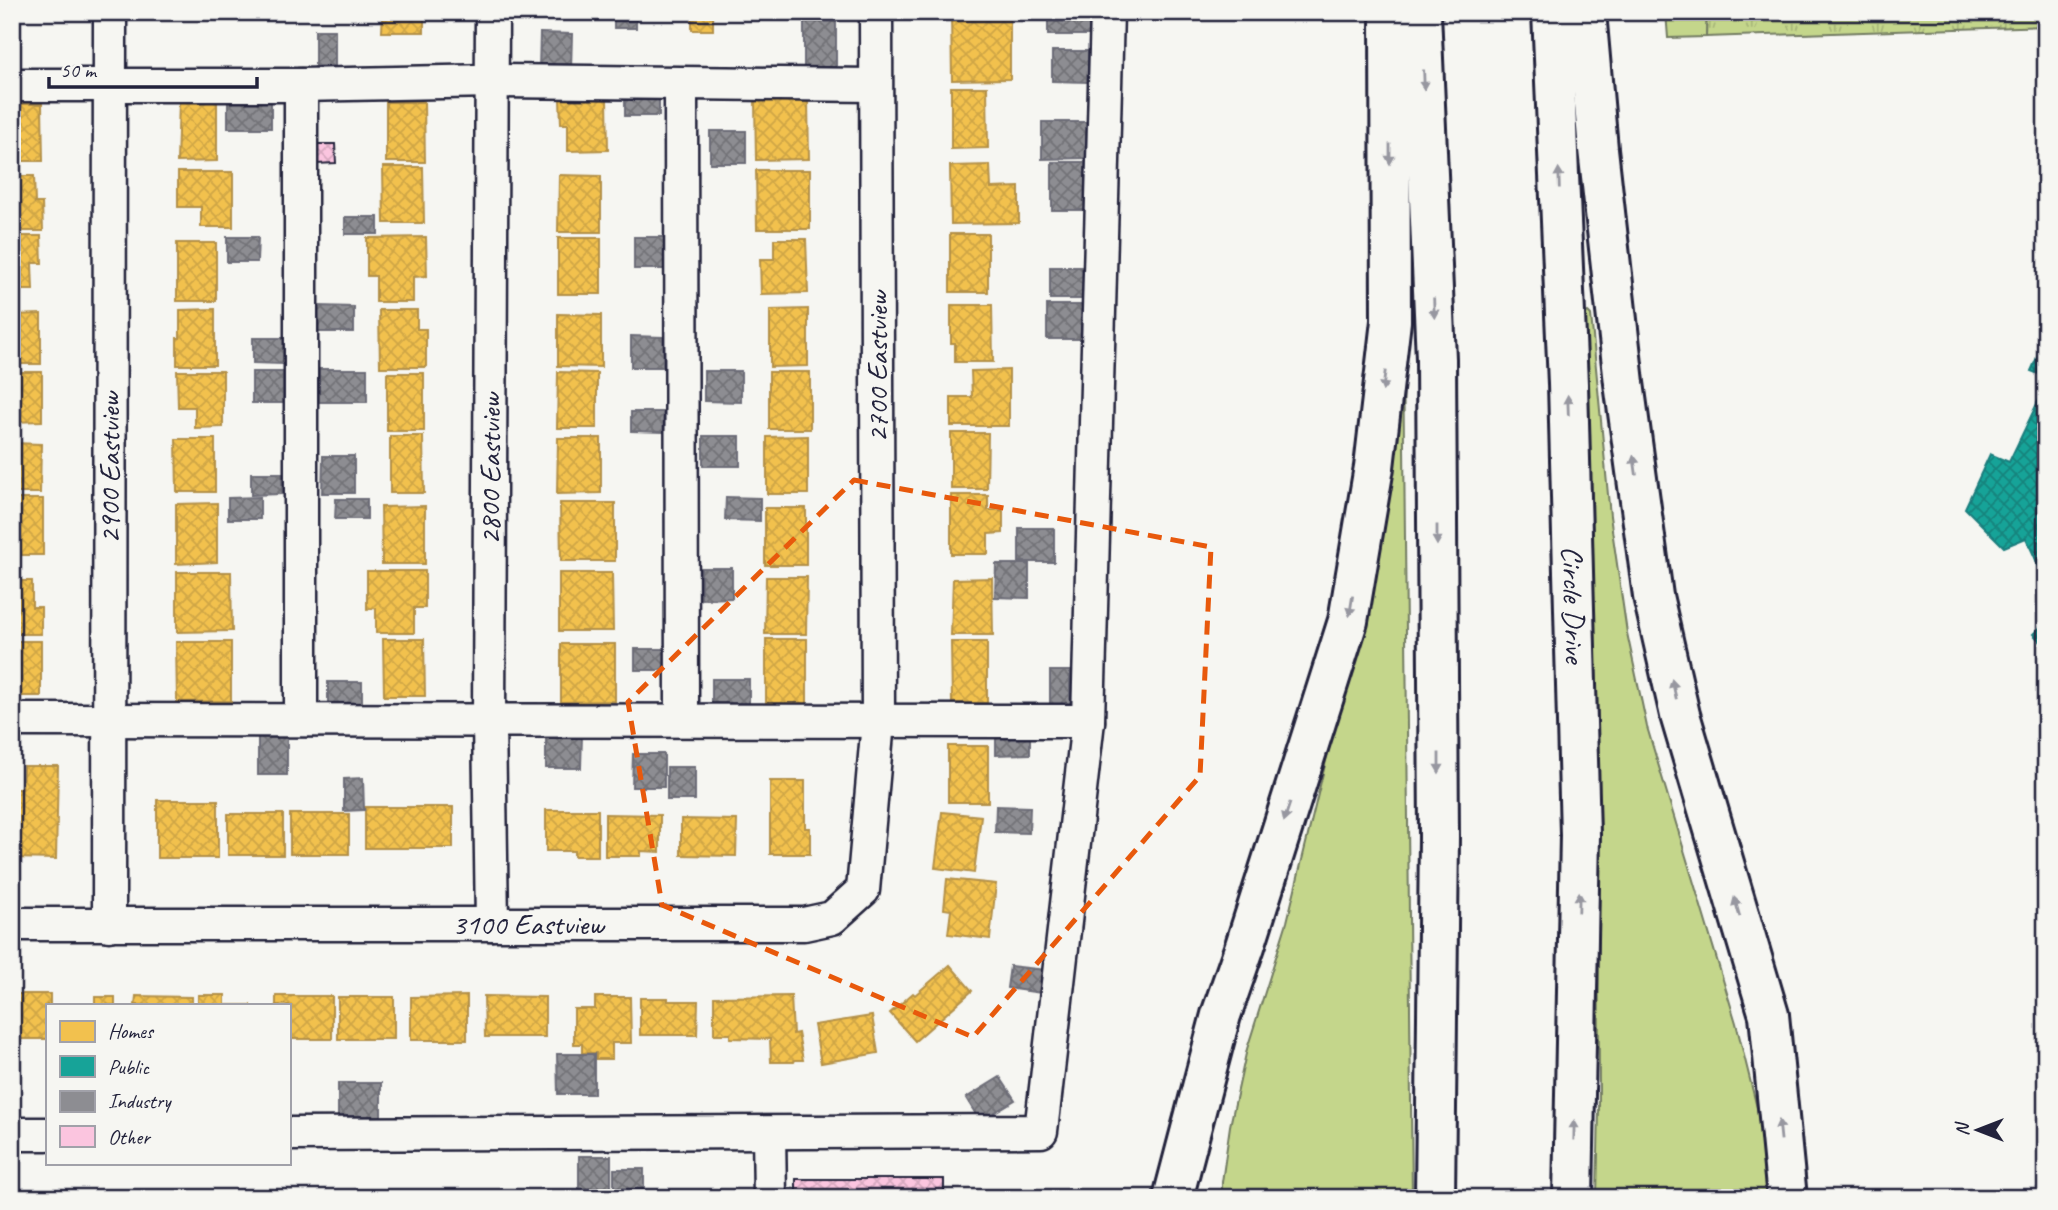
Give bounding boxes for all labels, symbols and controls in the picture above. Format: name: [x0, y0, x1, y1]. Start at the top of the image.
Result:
scale bar: [49, 46, 257, 90]
text: 50 m: [60, 57, 98, 83]
one-way arrow: [1419, 70, 1430, 92]
one-way arrow: [1384, 143, 1396, 165]
one-way arrow: [1554, 167, 1565, 189]
street label: 2700 Eastview: [858, 289, 896, 443]
one-way arrow: [1428, 297, 1439, 319]
one-way arrow: [1378, 370, 1389, 392]
street label: 2900 Eastview: [90, 390, 129, 544]
street label: 2800 Eastview: [471, 391, 509, 545]
one-way arrow: [1563, 394, 1574, 416]
one-way arrow: [1630, 454, 1641, 476]
one-way arrow: [1431, 524, 1443, 546]
street label: Circle Drive: [1553, 546, 1594, 666]
one-way arrow: [1345, 595, 1356, 617]
one-way arrow: [1669, 678, 1680, 700]
one-way arrow: [1433, 752, 1445, 774]
one-way arrow: [1281, 801, 1292, 822]
one-way arrow: [1573, 891, 1585, 913]
one-way arrow: [1732, 897, 1742, 918]
street label: 3100 Eastview: [452, 905, 606, 943]
legend: [46, 1004, 290, 1164]
text: Homes: [108, 1018, 155, 1044]
text: Public: [108, 1054, 150, 1080]
text: Industry: [108, 1088, 172, 1114]
north arrow: [1942, 1094, 2012, 1164]
one-way arrow: [1569, 1118, 1580, 1140]
one-way arrow: [1774, 1119, 1785, 1141]
text: N: [1950, 1121, 1974, 1136]
text: Other: [108, 1124, 151, 1150]

